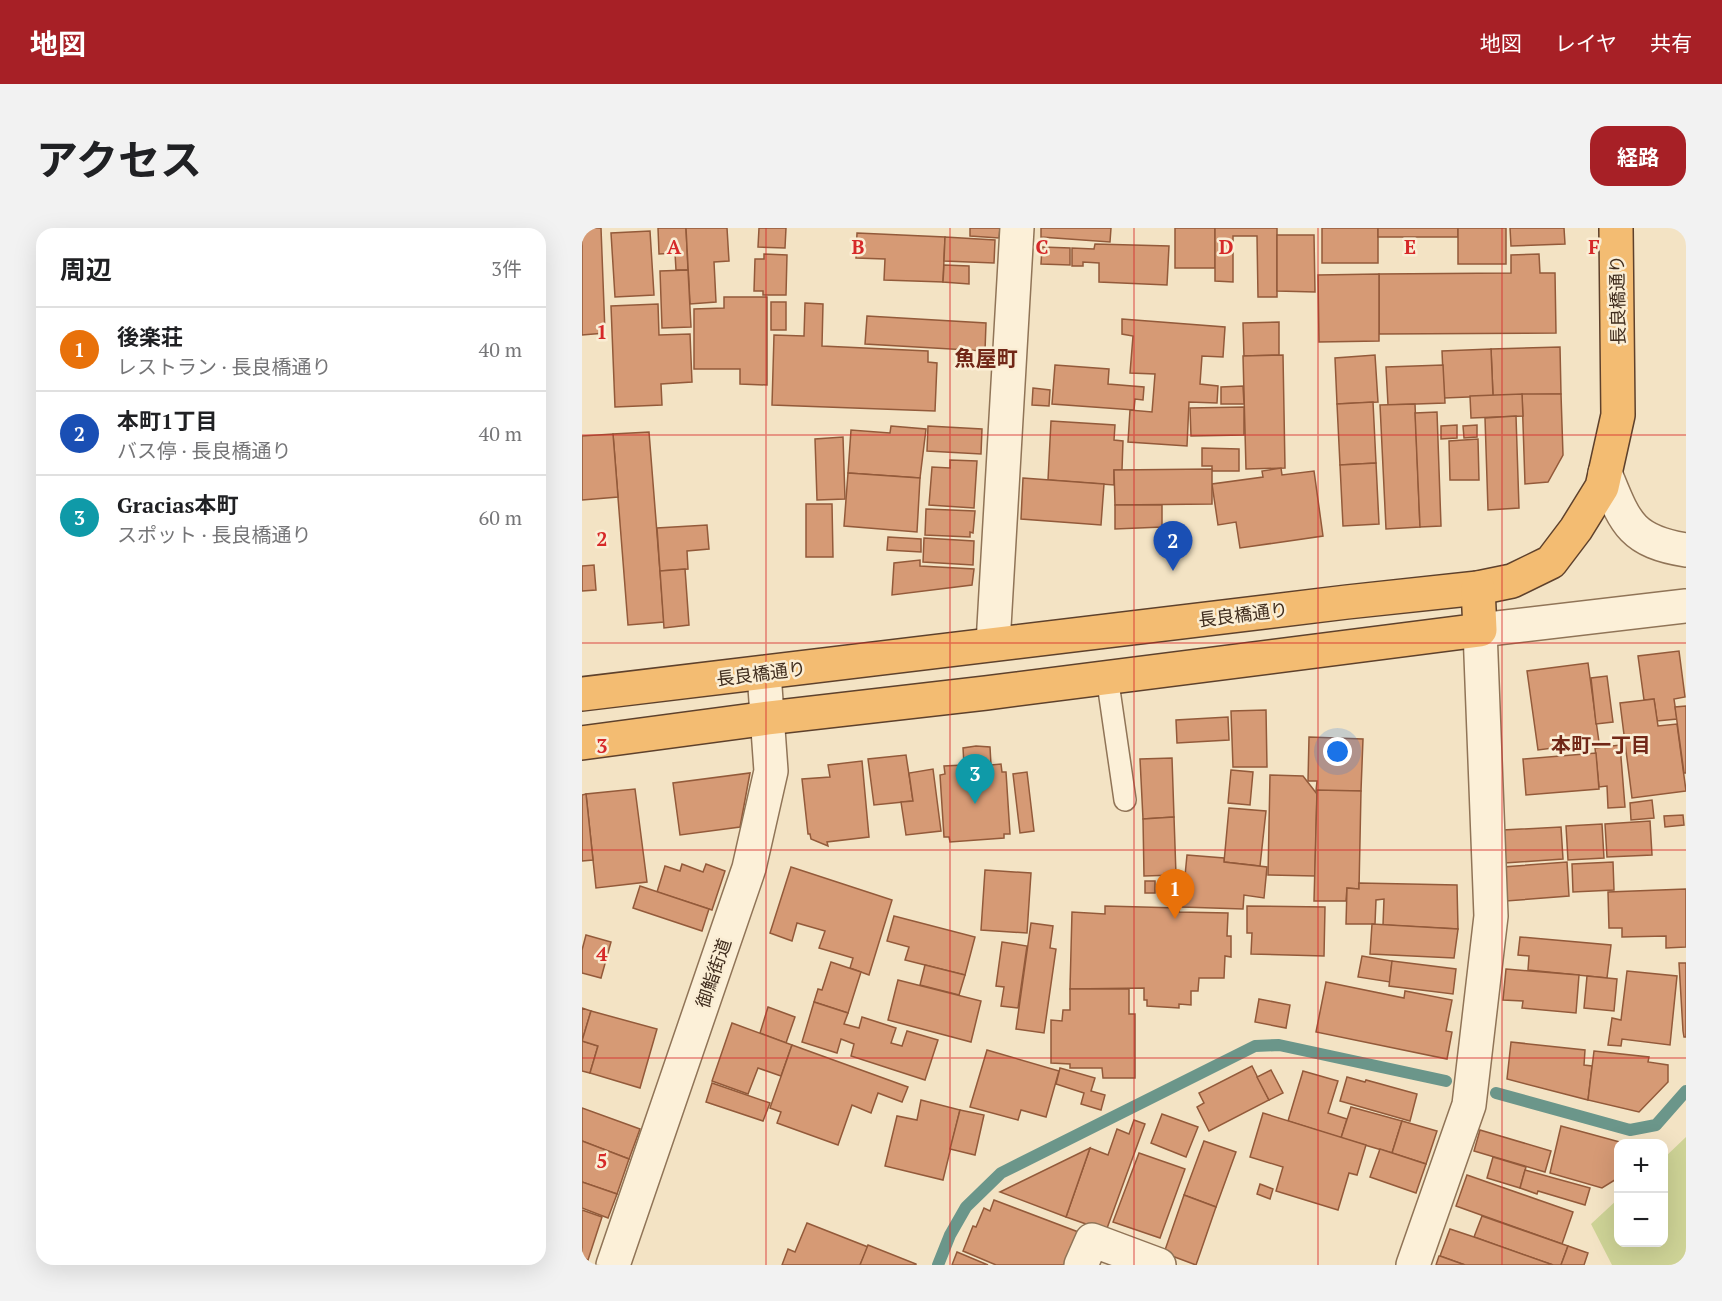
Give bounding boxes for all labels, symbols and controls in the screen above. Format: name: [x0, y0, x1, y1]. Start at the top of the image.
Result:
text: 地図: [30, 25, 86, 62]
text: 地図: [1480, 29, 1522, 57]
text: レイヤ: [1555, 29, 1617, 57]
text: 共有: [1650, 29, 1692, 57]
button: 経路: [1590, 126, 1686, 186]
text: アクセス: [36, 131, 202, 187]
text: A: [667, 233, 682, 260]
text: B: [852, 233, 865, 260]
text: C: [1035, 233, 1049, 260]
text: D: [1219, 233, 1233, 260]
text: E: [1404, 233, 1416, 260]
text: F: [1588, 233, 1600, 260]
text: 周辺: [60, 252, 112, 286]
text: 3件: [491, 255, 522, 282]
street label: 長良橋通り: [1604, 255, 1630, 345]
text: 1: [596, 318, 608, 345]
text: 後楽荘: [117, 322, 183, 351]
text: 1: [74, 336, 85, 363]
text: 40 m: [479, 336, 522, 363]
district label: 魚屋町: [955, 344, 1018, 372]
text: レストラン · 長良橋通り: [117, 353, 332, 380]
text: 本町1丁目: [117, 406, 217, 435]
text: 2: [74, 420, 85, 447]
text: 40 m: [479, 420, 522, 447]
text: バス停 · 長良橋通り: [117, 437, 292, 464]
text: Gracias本町: [117, 490, 239, 519]
text: 3: [74, 504, 85, 531]
text: 60 m: [479, 504, 522, 531]
text: スポット · 長良橋通り: [117, 521, 312, 548]
pin: 2: [1154, 522, 1192, 571]
text: 2: [596, 525, 608, 552]
street label: 長良橋通り: [1197, 597, 1289, 631]
street label: 長良橋通り: [715, 656, 807, 690]
district label: 本町一丁目: [1551, 731, 1651, 758]
text: 3: [596, 732, 608, 759]
your location: [1323, 737, 1352, 766]
pin: 3: [956, 754, 994, 804]
pin: 1: [1156, 870, 1194, 919]
street label: 御鮨街道: [690, 935, 736, 1011]
text: 4: [596, 940, 608, 967]
map controls: [1614, 1139, 1668, 1247]
button: +: [1614, 1139, 1668, 1193]
text: 5: [596, 1147, 608, 1174]
button: −: [1614, 1193, 1668, 1247]

